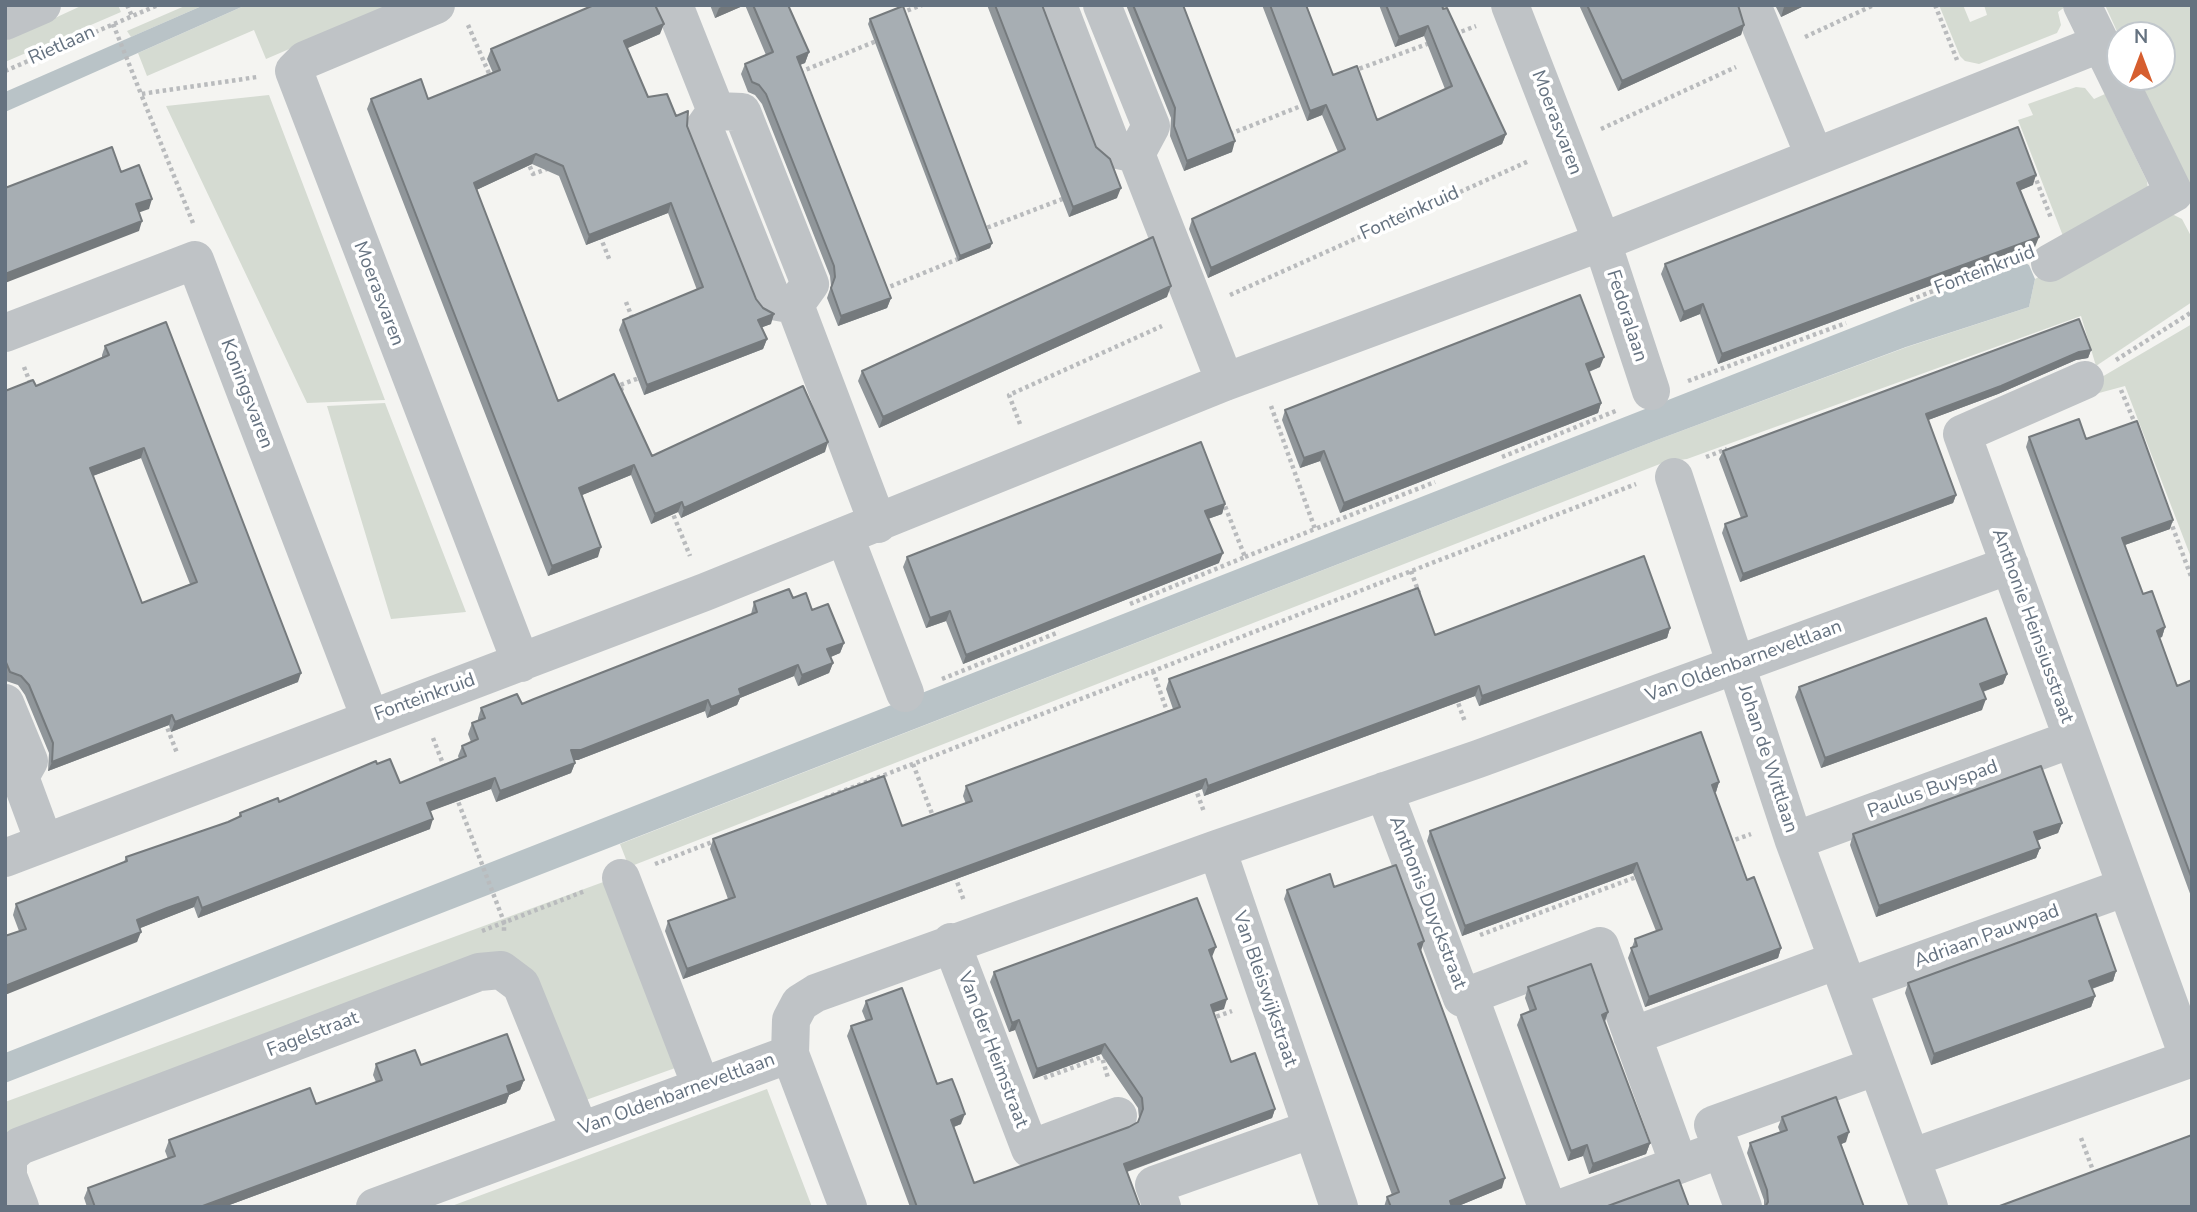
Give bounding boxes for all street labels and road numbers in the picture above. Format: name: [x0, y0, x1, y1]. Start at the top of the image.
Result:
street label: Rietlaan: [25, 21, 99, 71]
street label: Moerasvaren: [1526, 68, 1586, 178]
street label: Fonteinkruid: [1357, 182, 1463, 246]
street label: Moerasvaren: [348, 239, 408, 349]
street label: Fonteinkruid: [1932, 241, 2038, 301]
street label: Fedoralaan: [1600, 267, 1652, 365]
street label: Koningsvaren: [215, 336, 277, 452]
street label: Anthonie Heinsiusstraat: [1986, 526, 2078, 726]
street label: Van Oldenbarneveltlaan: [1643, 616, 1845, 708]
street label: Fonteinkruid: [371, 669, 479, 727]
street label: Johan de Wittlaan: [1732, 682, 1802, 836]
street label: Paulus Buyspad: [1865, 756, 2001, 824]
street label: Anthonis Duyckstraat: [1383, 813, 1471, 993]
street label: Adriaan Pauwpad: [1912, 900, 2062, 974]
street label: Van Bleiswijkstraat: [1227, 908, 1301, 1070]
street label: Van der Heimstraat: [952, 969, 1032, 1131]
street label: Fagelstraat: [264, 1007, 362, 1063]
street label: Van Oldenbarneveltlaan: [576, 1049, 778, 1141]

